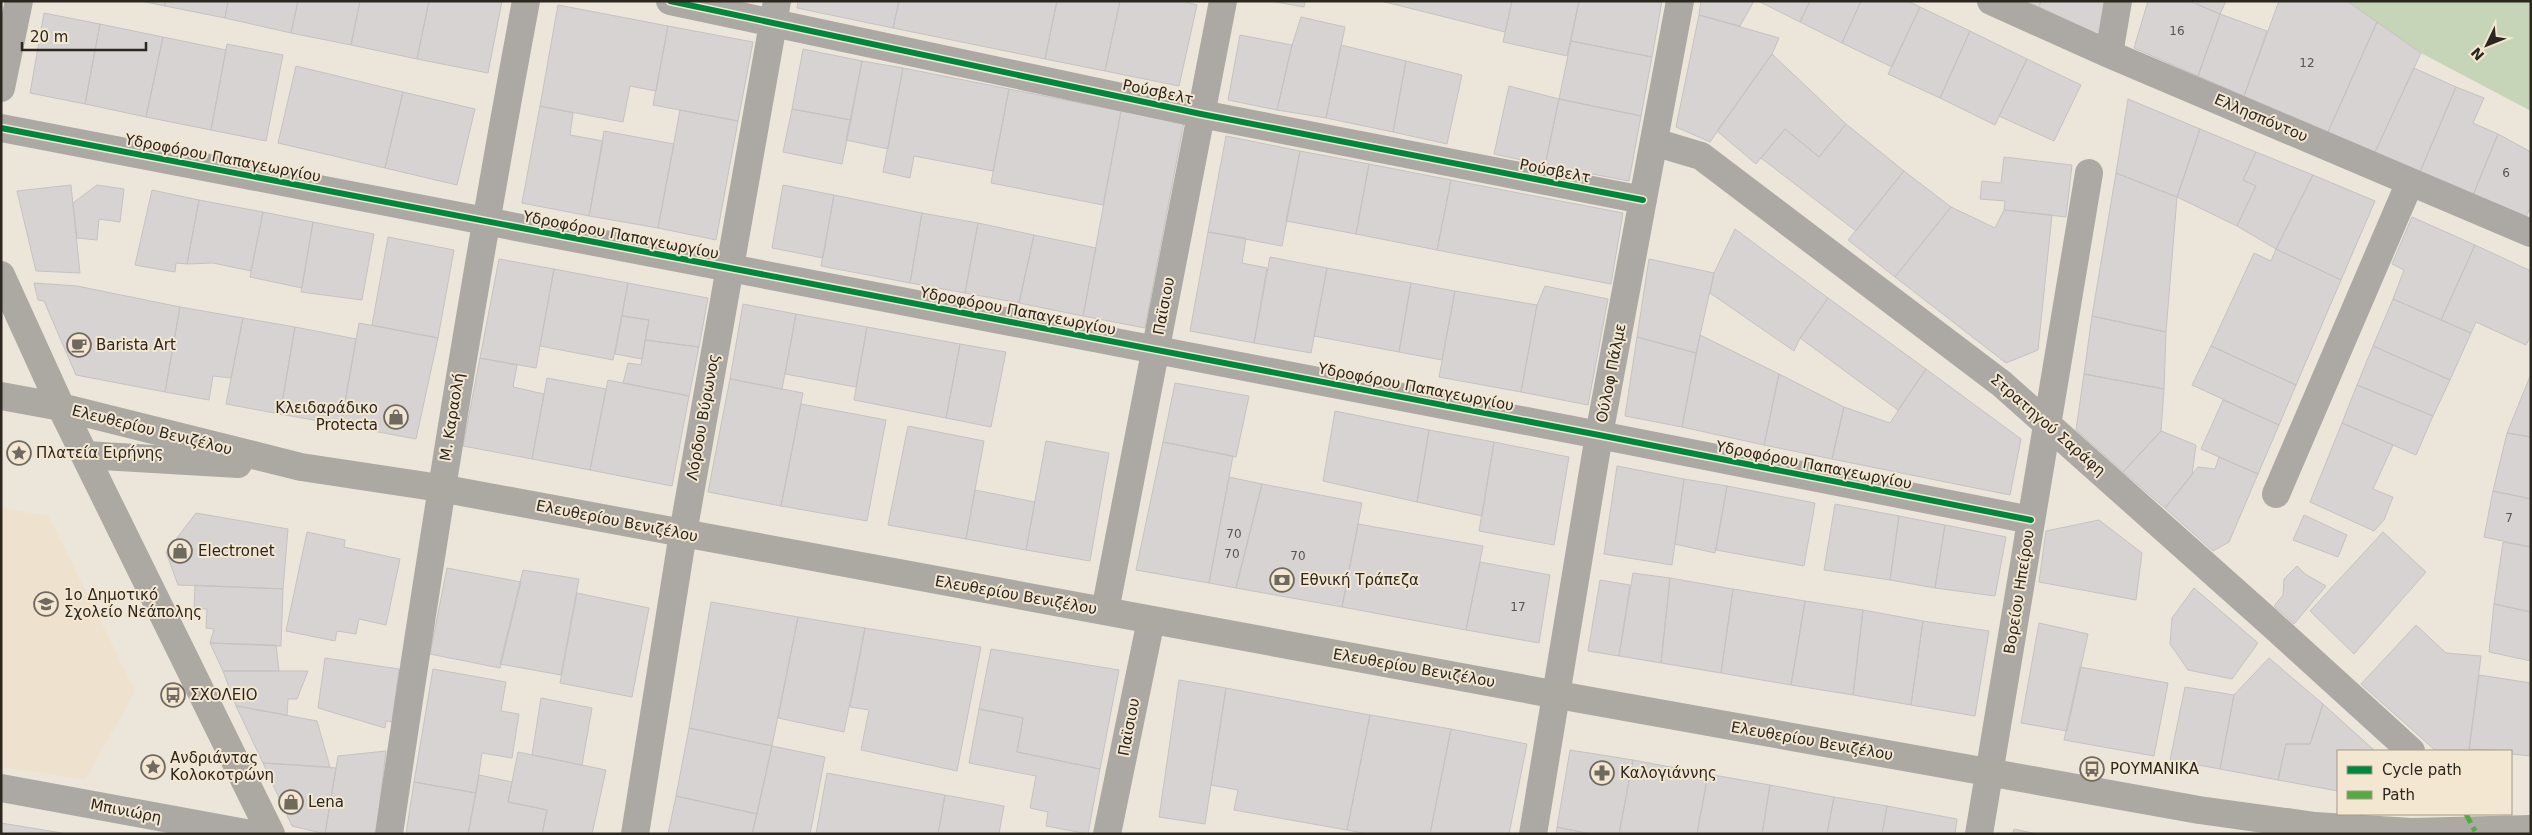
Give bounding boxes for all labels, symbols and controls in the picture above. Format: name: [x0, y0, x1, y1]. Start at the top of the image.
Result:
scale bar: [22, 20, 146, 52]
north arrow: [2462, 20, 2512, 70]
house number: 16: [2169, 24, 2185, 38]
text: 20 m: [30, 28, 68, 46]
text: N: [2468, 44, 2487, 64]
house number: 12: [2299, 56, 2315, 70]
street label: Ρούσβελτ: [1121, 76, 1195, 108]
street label: Ελλησπόντου: [2212, 90, 2310, 146]
street label: Υδροφόρου Παπαγεωργίου: [123, 130, 322, 186]
street label: Ρούσβελτ: [1518, 155, 1592, 187]
house number: 6: [2502, 166, 2510, 180]
street label: Υδροφόρου Παπαγεωργίου: [521, 207, 720, 263]
street label: Παϊσιου: [1150, 275, 1178, 337]
street label: Υδροφόρου Παπαγεωργίου: [918, 283, 1117, 339]
street label: Ούλοφ Πάλμε: [1593, 322, 1629, 424]
cafe icon: Barista Art: [66, 332, 92, 358]
place label: Barista Art: [96, 336, 176, 354]
street label: Λόρδου Βύρωνος: [683, 352, 723, 482]
street label: Υδροφόρου Παπαγεωργίου: [1316, 359, 1515, 415]
street label: Στρατηγού Σαράφη: [1987, 370, 2109, 480]
street label: Μ. Καραολή: [436, 372, 468, 462]
place label: Κλειδαράδικο Protecta: [275, 399, 378, 434]
street label: Ελευθερίου Βενιζέλου: [70, 401, 234, 459]
shop icon: Κλειδαράδικο Protecta: [383, 404, 409, 430]
street label: Υδροφόρου Παπαγεωργίου: [1714, 437, 1913, 493]
place icon: Πλατεία Ειρήνης: [6, 440, 32, 466]
place label: Πλατεία Ειρήνης: [36, 444, 163, 462]
street label: Ελευθερίου Βενιζέλου: [535, 496, 699, 546]
house number: 7: [2505, 511, 2513, 525]
house number: 70: [1226, 527, 1242, 541]
street label: Βορείου Ηπείρου: [2000, 529, 2038, 655]
shop icon: Electronet: [167, 538, 193, 564]
place label: Electronet: [198, 542, 275, 560]
house number: 70: [1224, 547, 1240, 561]
house number: 70: [1290, 549, 1306, 563]
bank icon: Εθνική Τράπεζα: [1269, 567, 1295, 593]
place label: Εθνική Τράπεζα: [1300, 571, 1419, 589]
street label: Ελευθερίου Βενιζέλου: [933, 572, 1099, 618]
place label: 1ο Δημοτικό Σχολείο Νεάπολης: [64, 586, 202, 621]
school or university icon: 1ο Δημοτικό Σχολείο Νεάπολης: [33, 591, 59, 617]
house number: 17: [1510, 600, 1526, 614]
street label: Ελευθερίου Βενιζέλου: [1331, 645, 1497, 691]
bus stop icon: ΣΧΟΛΕΙΟ: [160, 682, 186, 708]
place label: ΣΧΟΛΕΙΟ: [190, 686, 258, 704]
street label: Παϊσιου: [1115, 696, 1143, 758]
street label: Ελευθερίου Βενιζέλου: [1729, 718, 1895, 764]
place label: Ανδριάντας Κολοκοτρώνη: [170, 749, 274, 784]
legend: [2337, 750, 2512, 815]
place icon: Ανδριάντας Κολοκοτρώνη: [140, 754, 166, 780]
bus stop icon: ΡΟΥΜΑΝΙΚΑ: [2079, 756, 2105, 782]
pharmacy icon: Καλογιάννης: [1589, 760, 1615, 786]
place label: ΡΟΥΜΑΝΙΚΑ: [2110, 760, 2200, 778]
text: Cycle path: [2382, 761, 2462, 779]
place label: Καλογιάννης: [1620, 764, 1717, 782]
text: Path: [2382, 786, 2415, 804]
shop icon: Lena: [278, 789, 304, 815]
place label: Lena: [308, 793, 344, 811]
street label: Μπινιώρη: [89, 795, 163, 827]

